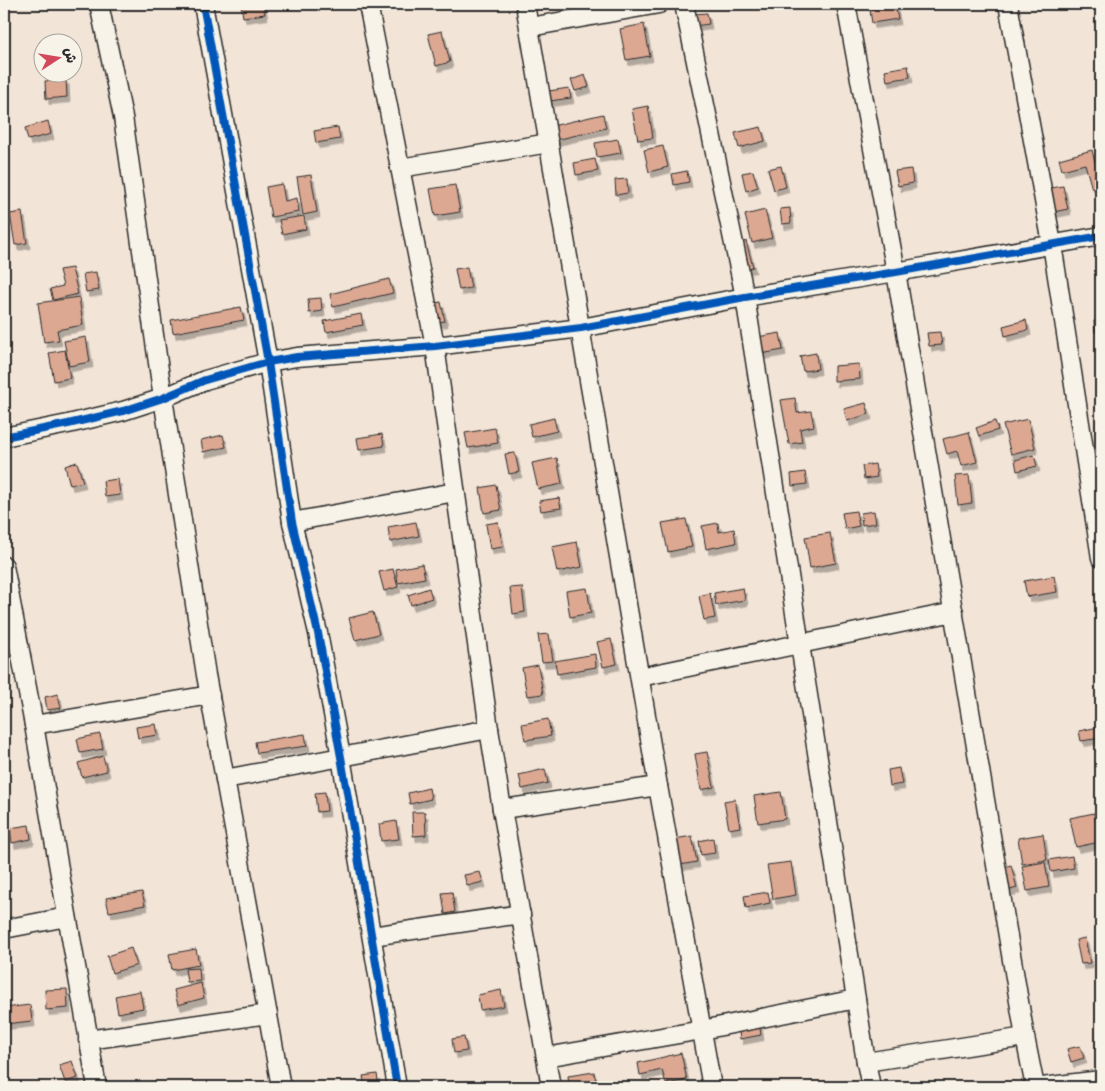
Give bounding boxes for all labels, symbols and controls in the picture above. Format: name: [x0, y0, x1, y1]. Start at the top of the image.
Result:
north arrow: [32, 32, 82, 82]
text: ش: [58, 47, 78, 65]

